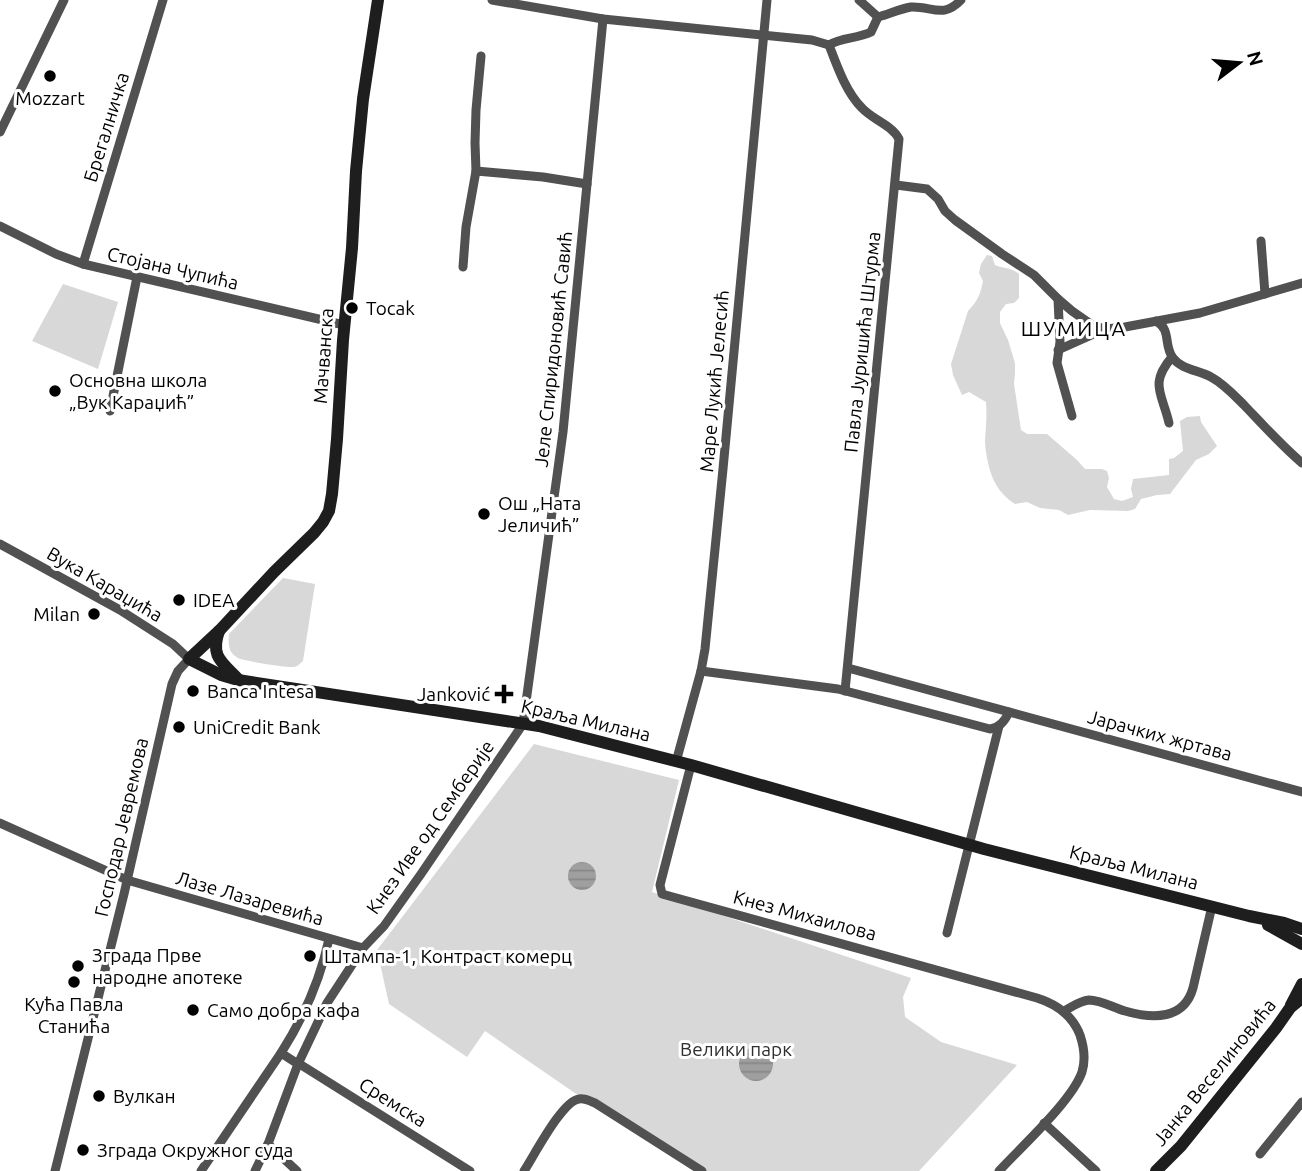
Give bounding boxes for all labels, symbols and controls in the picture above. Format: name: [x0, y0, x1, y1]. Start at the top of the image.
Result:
north arrow: [1204, 28, 1274, 98]
text: N: [1243, 48, 1268, 68]
marker: Mozzart: [42, 68, 58, 84]
street label: Брегалничка: [79, 69, 133, 185]
place label: Mozzart: [15, 87, 85, 109]
street label: Јеле Спиридоновић Савић: [530, 230, 576, 468]
street label: Павла Јуришића Штурма: [839, 230, 885, 454]
street label: Стојана Чупића: [105, 242, 241, 294]
street label: Маре Лукић Јелесић: [695, 289, 733, 473]
place label: Tocak: [366, 297, 415, 319]
marker: Tocak: [344, 300, 360, 316]
street label: Мачванска: [309, 307, 337, 405]
district label: ШУМИЦА: [1021, 316, 1127, 340]
place label: Основна школа „Вук Караџић”: [69, 369, 207, 413]
marker: Основна школа „Вук Караџић”: [47, 383, 63, 399]
place label: Ош „Ната Јеличић”: [498, 492, 581, 536]
marker: Ош „Ната Јеличић”: [476, 506, 492, 522]
street label: Вука Караџића: [43, 542, 167, 626]
place label: IDEA: [193, 589, 235, 611]
marker: IDEA: [171, 592, 187, 608]
place label: Milan: [33, 603, 80, 625]
marker: Milan: [86, 606, 102, 622]
place label: Banca Intesa: [207, 680, 314, 702]
marker: Banca Intesa: [185, 683, 201, 699]
place label: Janković: [417, 683, 490, 705]
marker: Janković: [496, 686, 512, 702]
street label: Краља Милана: [519, 694, 653, 746]
street label: Јарачких жртава: [1085, 705, 1235, 765]
place label: UniCredit Bank: [193, 716, 321, 738]
marker: UniCredit Bank: [171, 719, 187, 735]
street label: Господар Јевремова: [90, 735, 152, 919]
street label: Кнез Иве од Семберије: [362, 736, 498, 918]
street label: Краља Милана: [1067, 840, 1201, 894]
street label: Лазе Лазаревића: [174, 866, 326, 930]
street label: Кнез Михаилова: [731, 885, 879, 945]
place label: Зграда Прве народне апотеке: [92, 944, 243, 988]
place label: Штампа-1, Контраст комерц: [324, 945, 572, 967]
marker: Штампа-1, Контраст комерц: [302, 948, 318, 964]
marker: Зграда Прве народне апотеке: [70, 958, 86, 974]
marker: Кућа Павла Станића: [66, 974, 82, 990]
place label: Кућа Павла Станића: [24, 993, 124, 1037]
street label: Јанка Веселиновића: [1148, 994, 1280, 1150]
place label: Само добра кафа: [207, 999, 360, 1021]
marker: Само добра кафа: [185, 1002, 201, 1018]
park label: Велики парк: [680, 1038, 792, 1060]
street label: Сремска: [355, 1073, 431, 1131]
place label: Вулкан: [113, 1085, 176, 1107]
marker: Вулкан: [91, 1088, 107, 1104]
place label: Зграда Окружног суда: [97, 1139, 293, 1161]
marker: Зграда Окружног суда: [75, 1142, 91, 1158]

